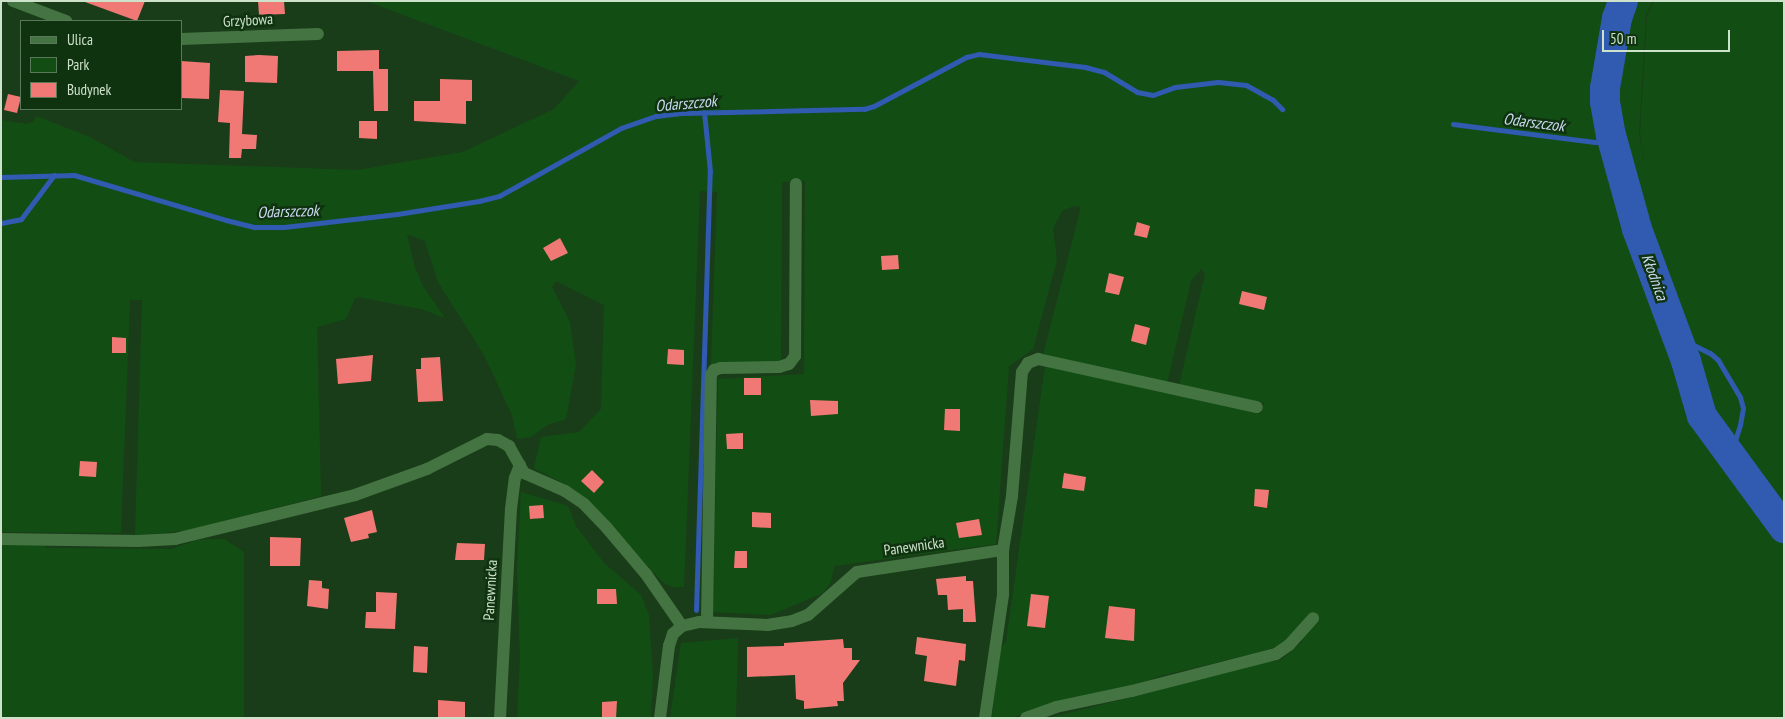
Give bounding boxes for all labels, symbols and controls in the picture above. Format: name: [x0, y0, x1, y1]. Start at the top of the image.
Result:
street label: Grzybowa: [222, 10, 274, 30]
legend: [20, 20, 182, 110]
scale bar: [1605, 20, 1732, 52]
text: 50 m: [1610, 29, 1636, 48]
text: Ulica: [67, 30, 93, 49]
text: Park: [67, 55, 89, 74]
text: Budynek: [67, 80, 111, 99]
water label: Odarszczok: [654, 91, 718, 115]
water label: Odarszczok: [1502, 109, 1566, 135]
water label: Odarszczok: [257, 200, 319, 222]
water label: Kłodnica: [1638, 251, 1672, 303]
street label: Panewnicka: [883, 533, 945, 559]
street label: Panewnicka: [479, 559, 501, 621]

